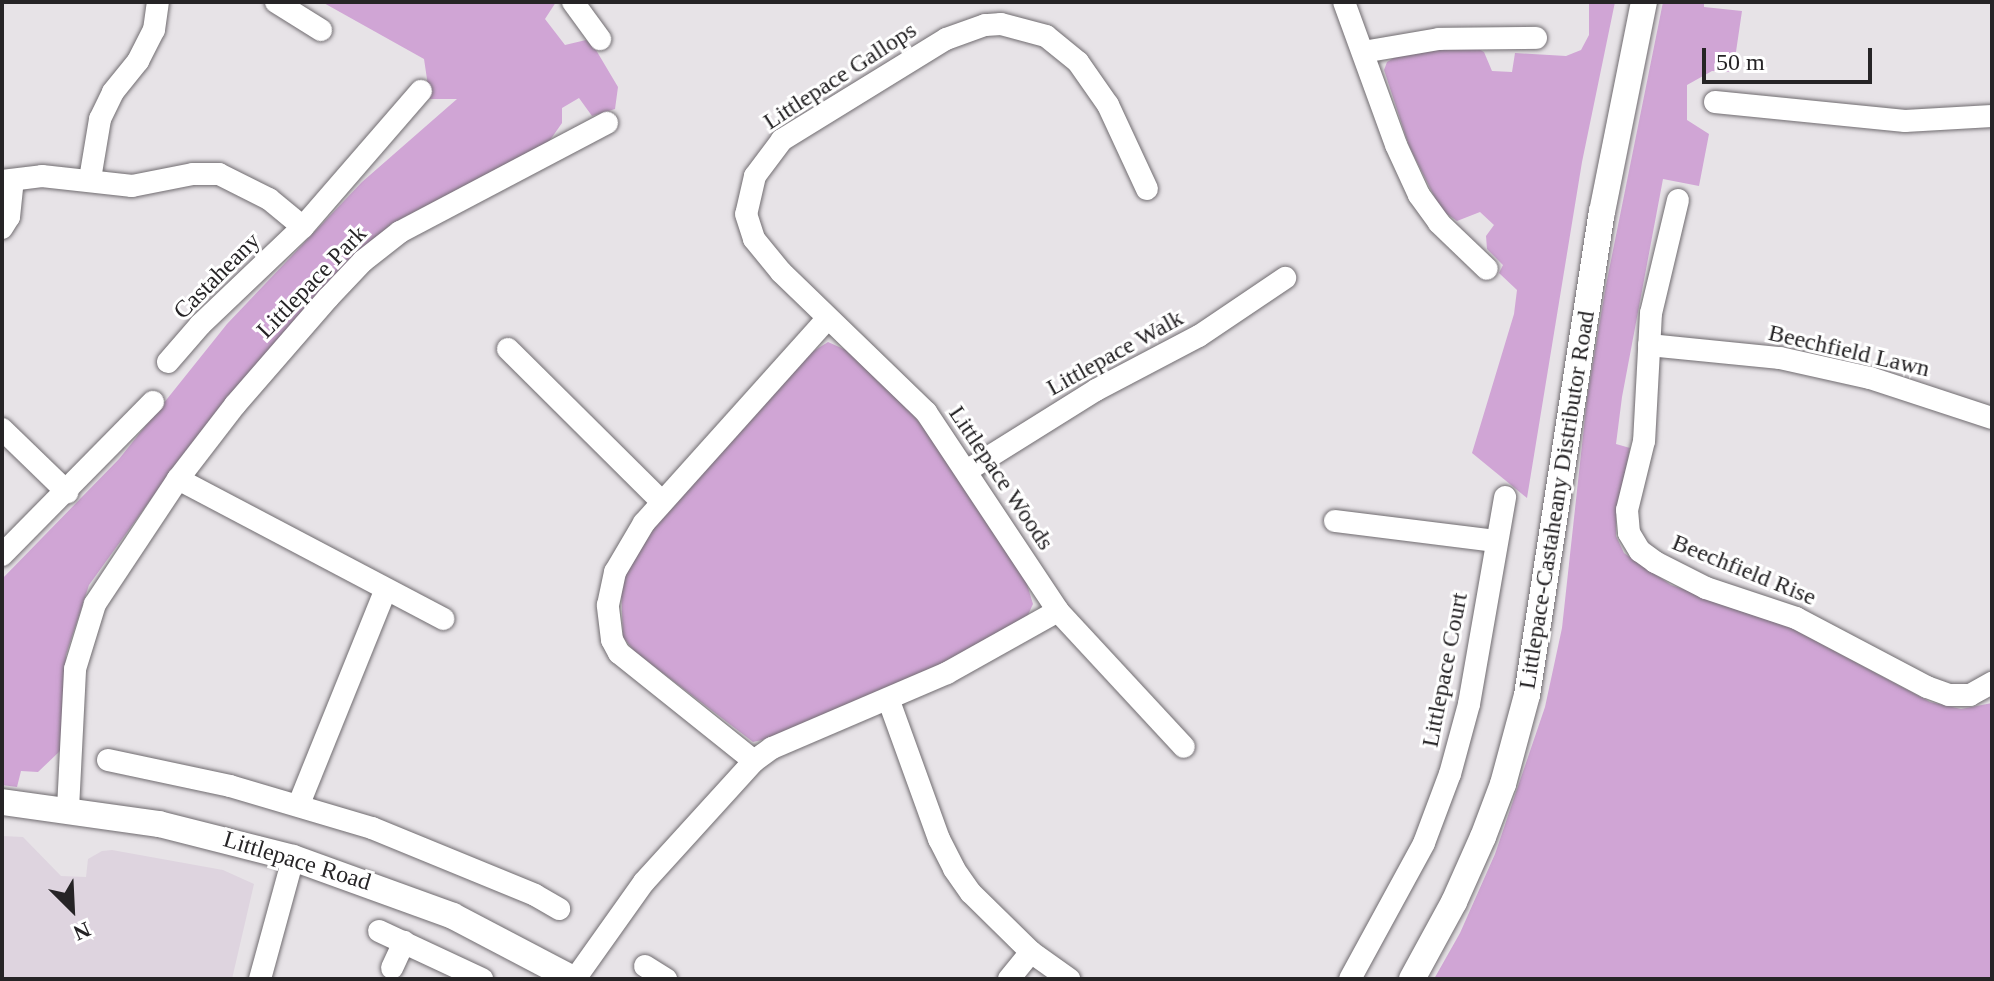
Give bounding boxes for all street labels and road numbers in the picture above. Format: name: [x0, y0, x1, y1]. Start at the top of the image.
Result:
street label: Littlepace Gallops: [758, 16, 922, 136]
street label: Littlepace Park: [251, 220, 373, 344]
street label: Castaheany: [168, 227, 266, 325]
street label: Littlepace Walk: [1042, 304, 1188, 402]
street label: Littlepace-Castaheany Distributor Road: [1513, 309, 1601, 691]
street label: Beechfield Lawn: [1766, 318, 1932, 384]
street label: Littlepace Woods: [942, 400, 1060, 556]
street label: Beechfield Rise: [1668, 528, 1820, 612]
street label: Littlepace Court: [1416, 590, 1474, 750]
street label: Littlepace Road: [220, 825, 374, 897]

